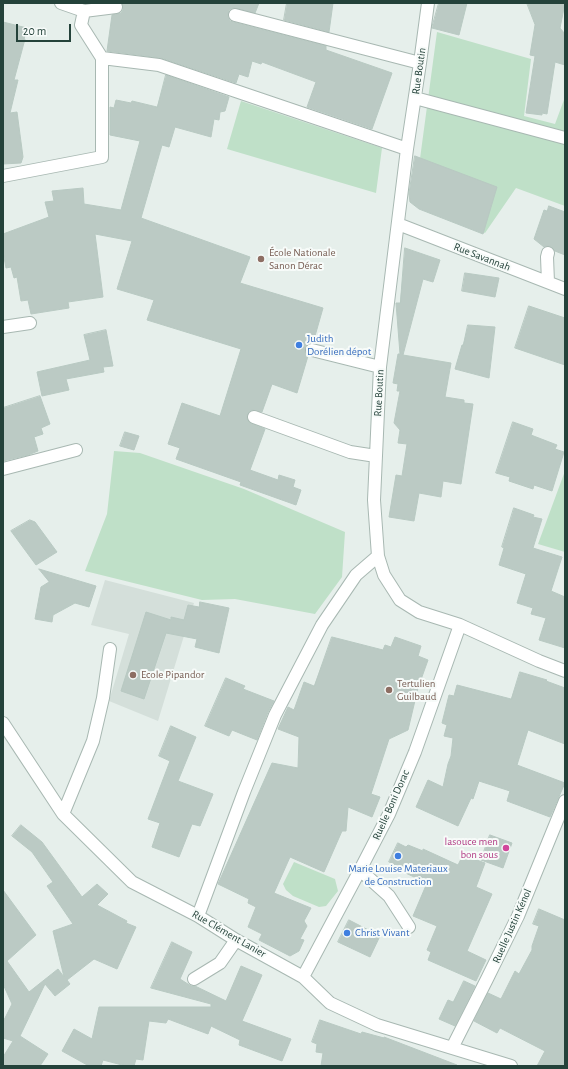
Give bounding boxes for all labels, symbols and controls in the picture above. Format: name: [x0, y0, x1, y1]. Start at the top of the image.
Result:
scale bar: [18, 16, 73, 42]
text: 20 m: [23, 25, 46, 37]
street label: Rue Boutin: [409, 47, 429, 95]
street label: Rue Savannah: [452, 240, 512, 274]
place label: École Nationale Sanon Dérac: [269, 246, 336, 272]
marker: École Nationale Sanon Dérac: [256, 254, 266, 264]
place label: Judith Dorélien dépot: [307, 332, 371, 358]
marker: Judith Dorélien dépot: [294, 340, 304, 350]
street label: Rue Boutin: [371, 369, 387, 417]
place label: Ecole Pipandor: [141, 668, 204, 682]
marker: Ecole Pipandor: [128, 670, 138, 680]
place label: Tertulien Guilbaud: [397, 677, 436, 703]
marker: Tertulien Guilbaud: [384, 685, 394, 695]
street label: Ruelle Boni Dorac: [370, 768, 412, 842]
place label: lasouce men bon sous: [444, 835, 498, 861]
marker: lasouce men bon sous: [501, 843, 511, 853]
marker: Marie Louise Materiaux de Construction: [393, 851, 403, 861]
place label: Marie Louise Materiaux de Construction: [348, 862, 448, 888]
street label: Ruelle Justin Kénol: [490, 887, 534, 965]
street label: Rue Clément Lanier: [190, 907, 268, 961]
place label: Christ Vivant: [355, 926, 409, 940]
marker: Christ Vivant: [342, 928, 352, 938]

